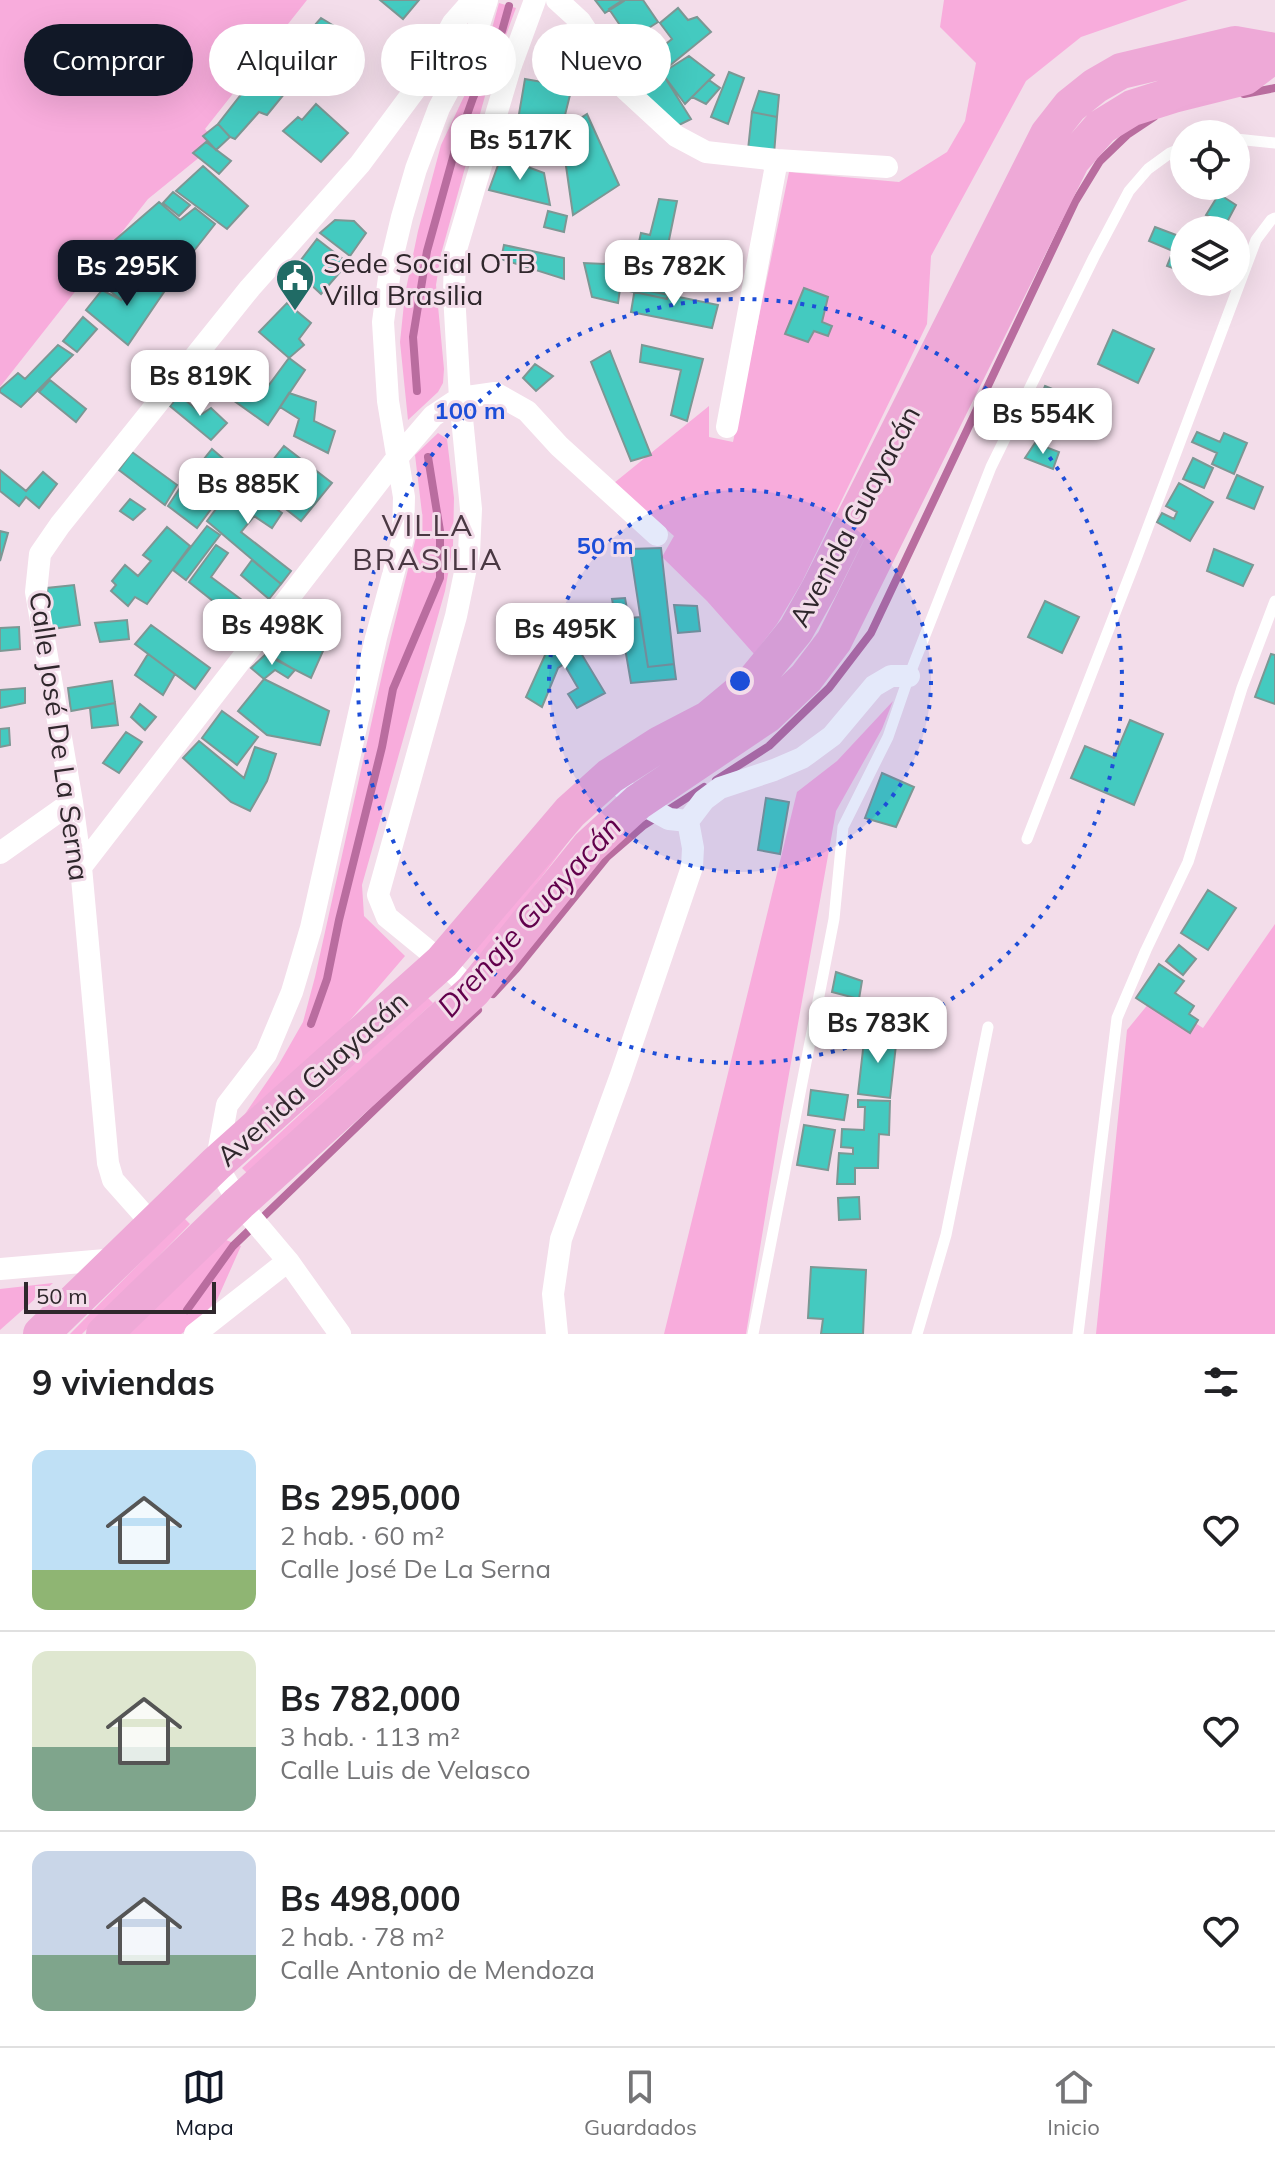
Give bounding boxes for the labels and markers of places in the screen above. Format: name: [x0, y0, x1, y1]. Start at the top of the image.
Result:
pin: Bs 517K: [446, 114, 594, 182]
pin: Bs 295K: [53, 240, 201, 308]
pin: Bs 782K: [600, 240, 748, 308]
place label: Sede Social OTB Villa Brasilia: [323, 245, 536, 312]
public building icon: Sede Social OTB Villa Brasilia: [274, 257, 316, 312]
pin: Bs 819K: [126, 350, 274, 418]
pin: Bs 554K: [969, 388, 1117, 456]
pin: Bs 885K: [174, 458, 322, 526]
pin: Bs 498K: [198, 599, 346, 667]
pin: Bs 495K: [491, 603, 639, 671]
centre of rings: [726, 667, 754, 695]
pin: Bs 783K: [804, 997, 952, 1065]

